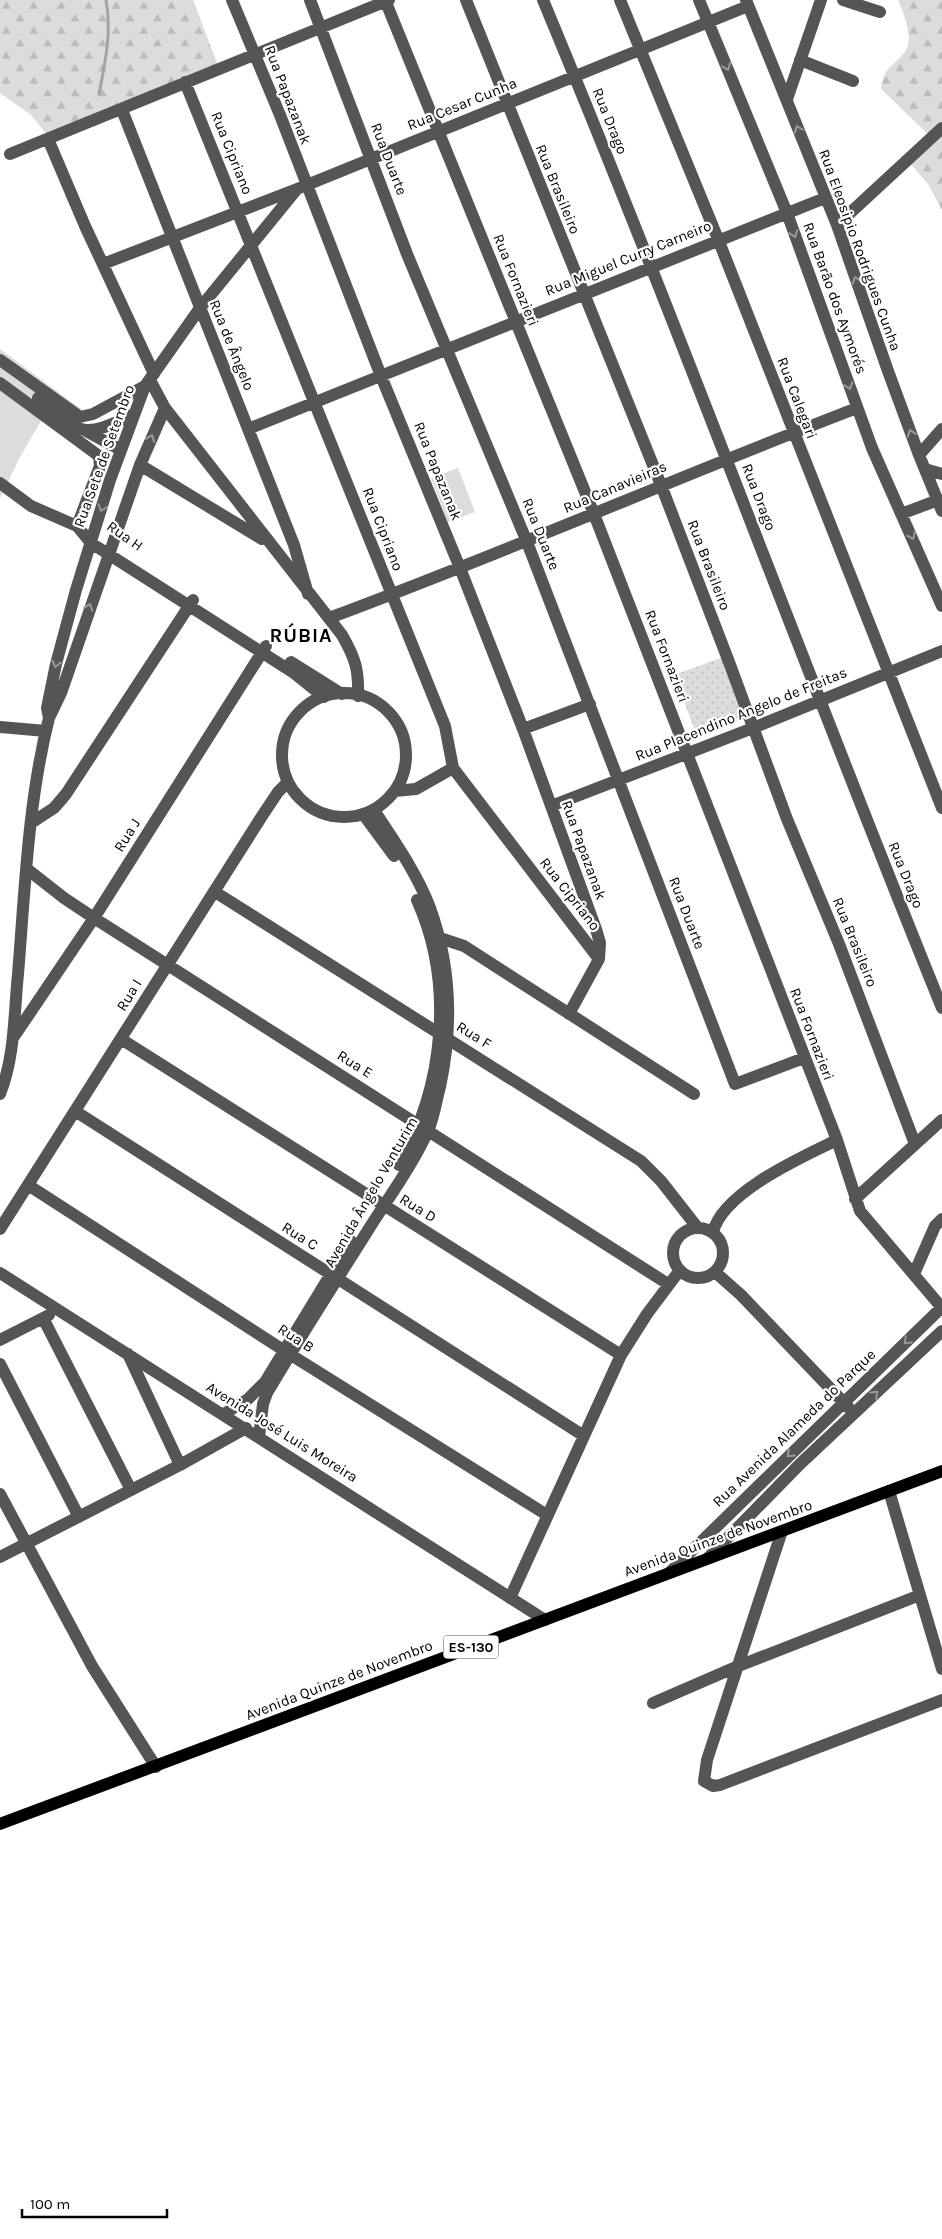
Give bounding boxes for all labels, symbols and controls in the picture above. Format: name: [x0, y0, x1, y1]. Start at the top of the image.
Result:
street label: Rua Papazanak: [261, 43, 315, 147]
one-way arrow: [720, 62, 731, 71]
street label: Rua Cesar Cunha: [404, 74, 520, 134]
street label: Rua Drago: [588, 85, 632, 157]
street label: Rua Cipriano: [207, 109, 257, 197]
street label: Rua Duarte: [367, 120, 411, 198]
one-way arrow: [794, 125, 804, 133]
street label: Rua Brasileiro: [532, 141, 584, 237]
street label: Rua Eleosipio Rodrigues Cunha: [815, 147, 905, 353]
street label: Rua Miguel Curry Carneiro: [542, 216, 714, 300]
street label: Rua Barão dos Aymorés: [799, 220, 871, 376]
one-way arrow: [788, 229, 798, 237]
street label: Rua Fornazieri: [489, 231, 543, 329]
one-way arrow: [852, 277, 862, 285]
street label: Rua de Ângelo: [206, 297, 258, 393]
street label: Rua Calegari: [773, 355, 821, 441]
street label: Rua Sete de Setembro: [70, 382, 138, 530]
one-way arrow: [844, 382, 854, 390]
street label: Rua Papazanak: [410, 419, 466, 523]
one-way arrow: [907, 429, 917, 438]
one-way arrow: [145, 434, 155, 442]
street label: Rua Canavieiras: [561, 457, 669, 517]
street label: Rua Drago: [738, 461, 780, 533]
street label: Rua Cipriano: [359, 485, 407, 573]
street label: Rua Duarte: [518, 495, 564, 573]
one-way arrow: [97, 503, 107, 511]
street label: Rua H: [103, 517, 147, 555]
street label: Rua Brasileiro: [683, 517, 735, 613]
one-way arrow: [905, 531, 916, 540]
one-way arrow: [84, 603, 94, 611]
street label: Rua Fornazieri: [641, 607, 693, 705]
district label: RÚBIA: [269, 622, 333, 647]
one-way arrow: [51, 659, 62, 668]
street label: Rua Placendino Angelo de Freitas: [633, 663, 849, 765]
street label: Rua Papazanak: [558, 798, 610, 902]
street label: Rua J: [110, 815, 144, 855]
street label: Rua Drago: [884, 839, 928, 911]
street label: Rua Cipriano: [536, 854, 604, 934]
street label: Rua Duarte: [665, 874, 709, 952]
street label: Rua Brasileiro: [829, 894, 881, 990]
street label: Rua I: [112, 976, 146, 1014]
street label: Rua Fornazieri: [786, 985, 838, 1083]
street label: Rua F: [453, 1017, 495, 1053]
street label: Rua E: [334, 1046, 376, 1082]
street label: Avenida Ângelo Venturim: [320, 1113, 422, 1271]
street label: Rua D: [396, 1190, 440, 1226]
street label: Rua C: [279, 1218, 321, 1254]
street label: Rua B: [275, 1320, 317, 1356]
one-way arrow: [904, 1335, 913, 1344]
street label: Rua Avenida Alameda do Parque: [709, 1345, 879, 1511]
street label: Avenida José Luis Moreira: [203, 1378, 361, 1486]
one-way arrow: [869, 1391, 878, 1400]
one-way arrow: [787, 1448, 796, 1457]
street label: Avenida Quinze de Novembro: [621, 1496, 815, 1580]
road number: ES-130: [444, 1635, 498, 1658]
street label: Avenida Quinze de Novembro: [243, 1636, 435, 1724]
scale bar: [22, 2186, 168, 2218]
text: 100 m: [30, 2195, 70, 2213]

